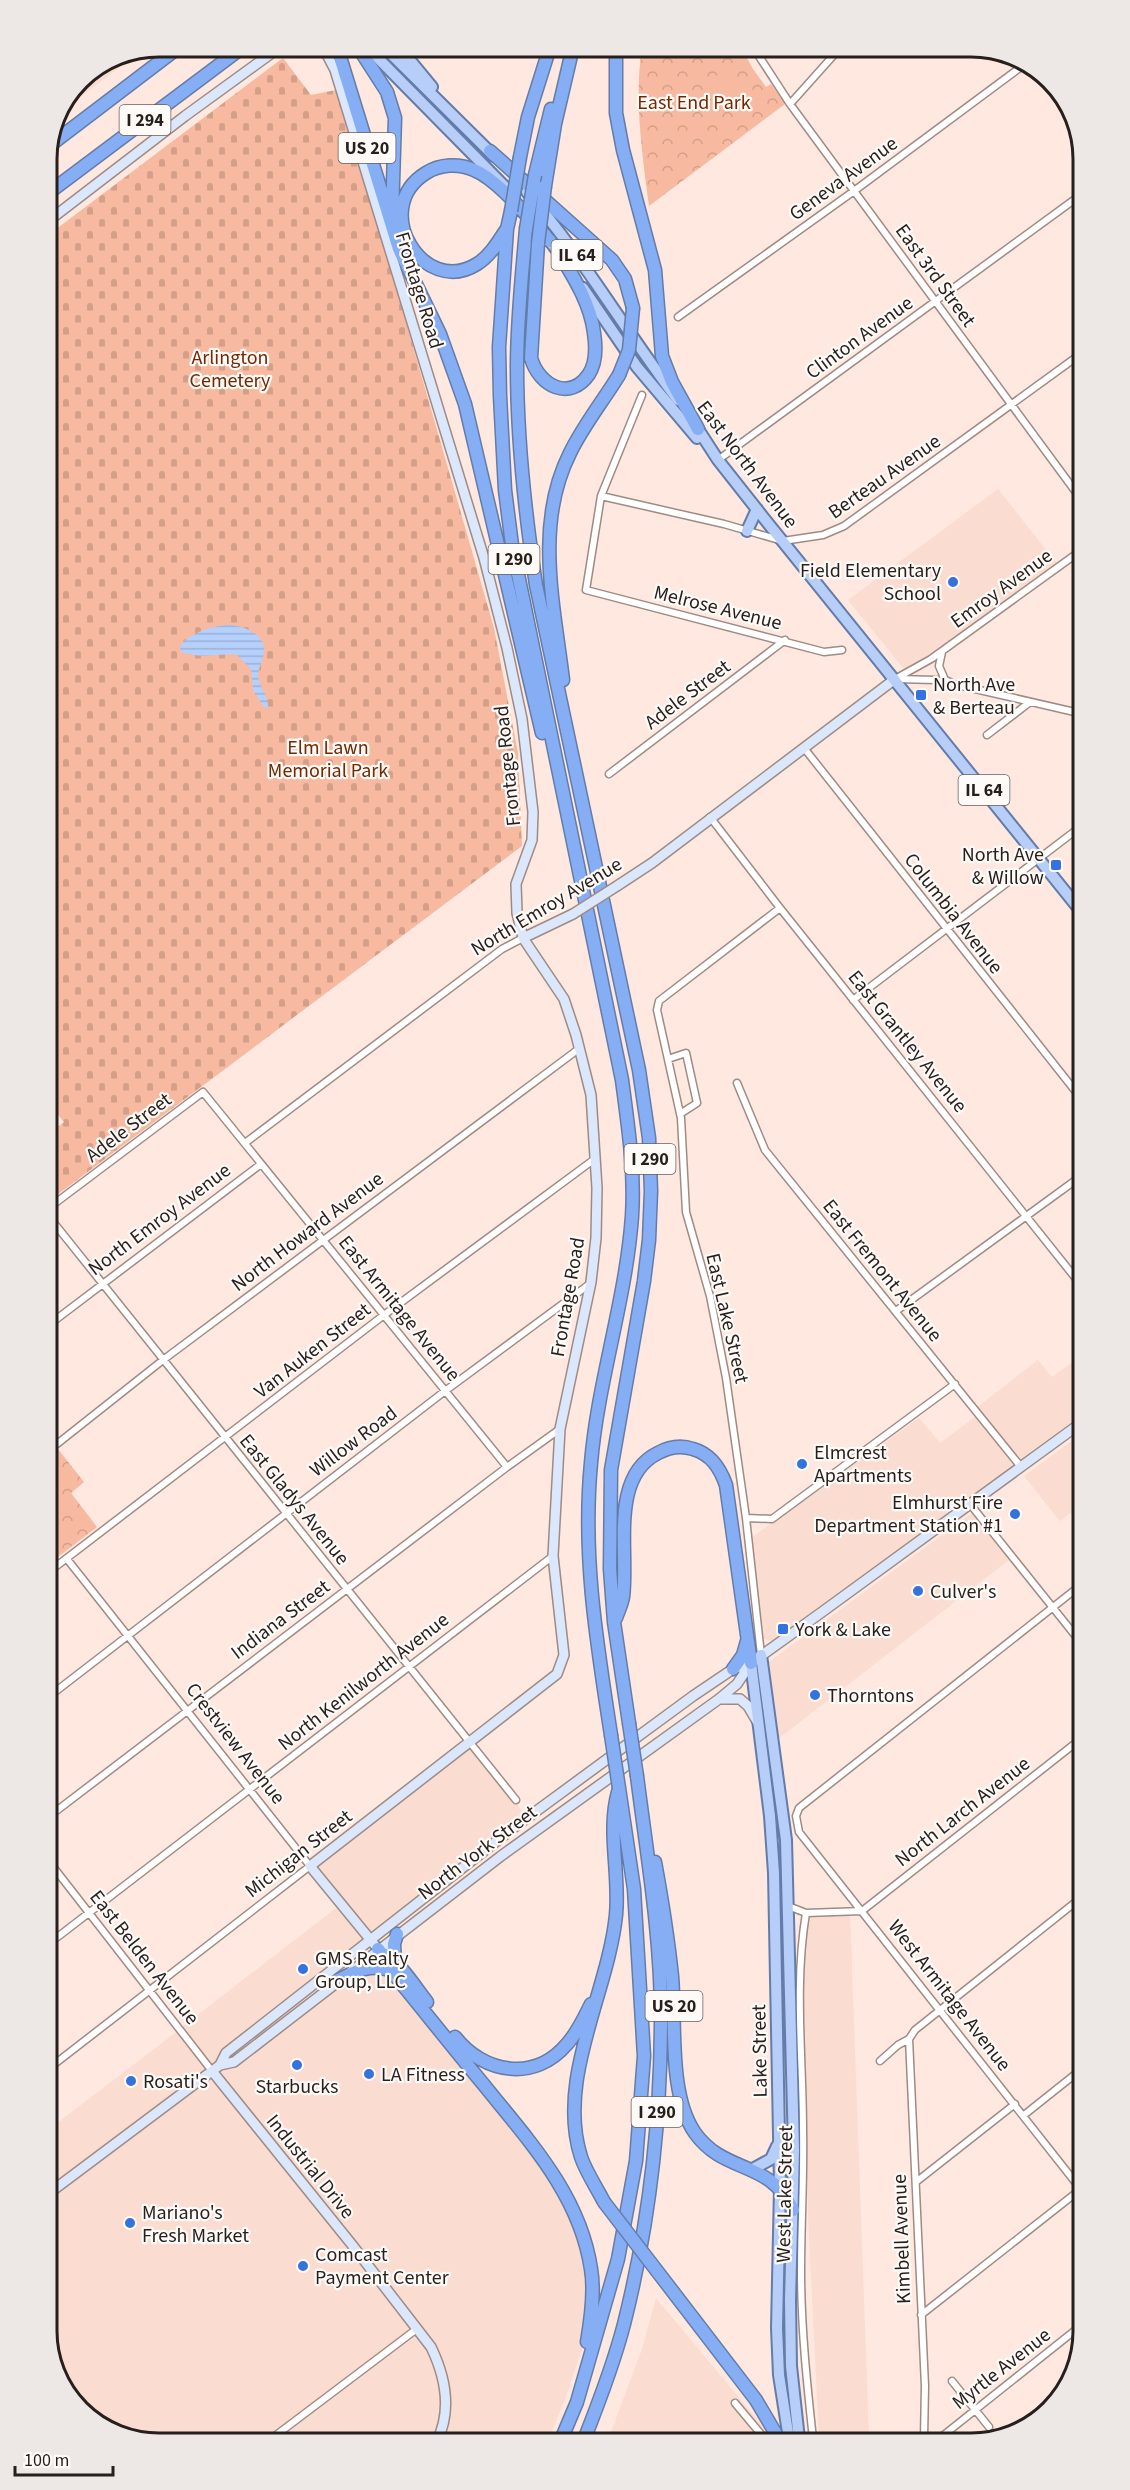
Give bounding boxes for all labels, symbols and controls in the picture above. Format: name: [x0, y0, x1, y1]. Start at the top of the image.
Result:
park label: East End Park: [637, 89, 751, 117]
road number: I 294: [120, 105, 170, 135]
street label: Geneva Avenue: [784, 130, 904, 228]
road number: US 20: [338, 133, 395, 163]
street label: East 3rd Street: [888, 218, 982, 333]
street label: Frontage Road: [388, 228, 450, 352]
road number: IL 64: [552, 240, 602, 270]
street label: Clinton Avenue: [800, 289, 919, 386]
park label: Arlington Cemetery: [190, 344, 271, 395]
street label: East North Avenue: [690, 395, 805, 534]
street label: Berteau Avenue: [823, 428, 946, 526]
street label: Emroy Avenue: [945, 542, 1058, 635]
road number: I 290: [488, 544, 540, 574]
place label: Field Elementary School: [800, 557, 942, 608]
marker: Field Elementary School: [946, 575, 960, 589]
street label: Melrose Avenue: [651, 579, 785, 637]
street label: Adele Street: [639, 653, 737, 736]
place label: North Ave & Berteau: [933, 671, 1015, 722]
marker: North Ave & Berteau: [914, 688, 928, 702]
street label: Frontage Road: [488, 704, 528, 828]
park label: Elm Lawn Memorial Park: [268, 734, 388, 785]
road number: IL 64: [958, 775, 1010, 805]
place label: North Ave & Willow: [962, 841, 1044, 892]
street label: Columbia Avenue: [897, 847, 1009, 980]
street label: North Emroy Avenue: [466, 851, 627, 963]
marker: North Ave & Willow: [1049, 858, 1063, 872]
street label: East Grantley Avenue: [841, 964, 974, 1119]
street label: Adele Street: [80, 1086, 178, 1169]
road number: I 290: [624, 1144, 676, 1174]
street label: North Emroy Avenue: [83, 1157, 237, 1283]
street label: North Howard Avenue: [226, 1165, 390, 1298]
street label: East Fremont Avenue: [816, 1193, 949, 1348]
street label: East Armitage Avenue: [332, 1230, 467, 1388]
street label: Frontage Road: [544, 1235, 592, 1359]
street label: East Lake Street: [698, 1250, 756, 1386]
street label: Van Auken Street: [248, 1296, 377, 1405]
street label: Willow Road: [304, 1400, 403, 1484]
street label: East Gladys Avenue: [233, 1428, 356, 1571]
place label: Elmcrest Apartments: [814, 1439, 912, 1490]
marker: Elmcrest Apartments: [795, 1457, 809, 1471]
place label: Elmhurst Fire Department Station #1: [814, 1489, 1003, 1540]
marker: Elmhurst Fire Department Station #1: [1008, 1507, 1022, 1521]
street label: Indiana Street: [225, 1573, 336, 1666]
place label: Culver's: [930, 1578, 996, 1606]
marker: Culver's: [911, 1584, 925, 1598]
street label: North Kenilworth Avenue: [272, 1606, 455, 1757]
place label: York & Lake: [794, 1616, 891, 1644]
marker: York & Lake: [776, 1622, 790, 1636]
street label: Crestview Avenue: [179, 1677, 292, 1810]
place label: Thorntons: [827, 1682, 914, 1710]
marker: Thorntons: [808, 1688, 822, 1702]
street label: North Larch Avenue: [889, 1750, 1036, 1873]
street label: North York Street: [412, 1798, 543, 1907]
street label: Michigan Street: [239, 1803, 358, 1905]
street label: East Belden Avenue: [83, 1884, 206, 2031]
street label: West Armitage Avenue: [881, 1914, 1017, 2077]
place label: GMS Realty Group, LLC: [315, 1945, 409, 1996]
marker: GMS Realty Group, LLC: [296, 1962, 310, 1976]
road number: US 20: [646, 1991, 702, 2021]
street label: Lake Street: [745, 2004, 775, 2098]
marker: Starbucks: [290, 2058, 304, 2072]
place label: LA Fitness: [381, 2061, 465, 2089]
marker: LA Fitness: [362, 2067, 376, 2081]
place label: Rosati's: [143, 2068, 208, 2096]
place label: Starbucks: [256, 2073, 338, 2101]
marker: Rosati's: [124, 2074, 138, 2088]
road number: I 290: [632, 2097, 682, 2127]
street label: Industrial Drive: [259, 2108, 361, 2225]
street label: West Lake Street: [770, 2125, 800, 2263]
street label: Kimbell Avenue: [886, 2173, 918, 2304]
place label: Mariano's Fresh Market: [142, 2199, 249, 2250]
marker: Mariano's Fresh Market: [123, 2216, 137, 2230]
place label: Comcast Payment Center: [315, 2241, 449, 2292]
marker: Comcast Payment Center: [296, 2259, 310, 2273]
street label: Myrtle Avenue: [946, 2321, 1057, 2416]
scale bar: [15, 2439, 112, 2477]
text: 100 m: [24, 2448, 69, 2473]

